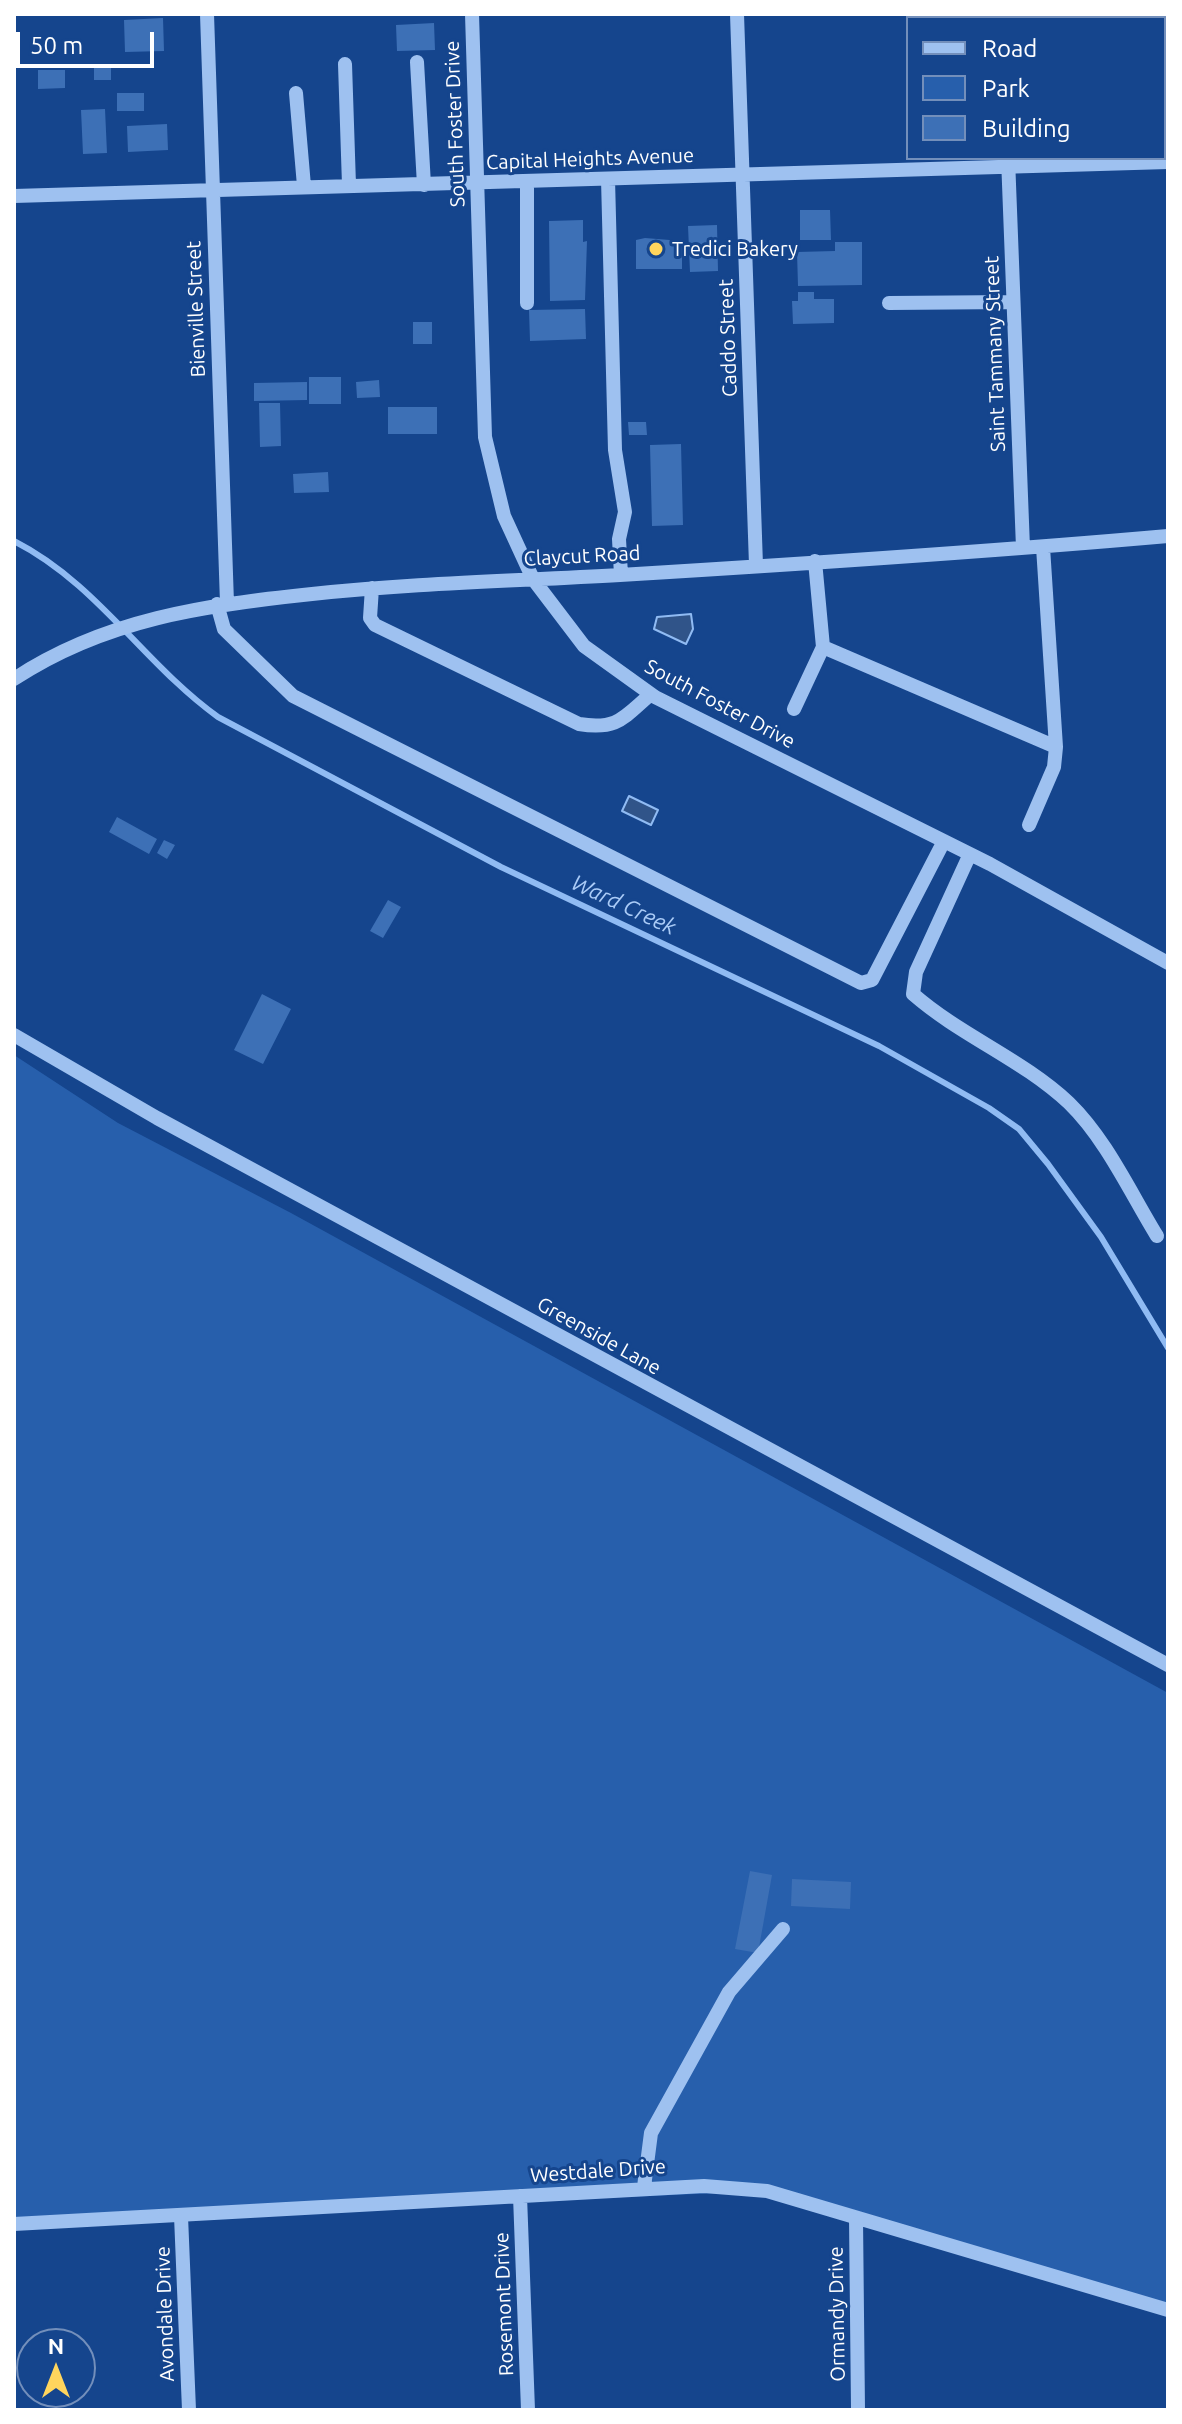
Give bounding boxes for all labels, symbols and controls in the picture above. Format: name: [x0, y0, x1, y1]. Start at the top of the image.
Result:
scale bar: [20, 16, 158, 66]
legend: [906, 16, 1166, 160]
text: 50 m: [30, 32, 83, 59]
text: Road: [982, 35, 1037, 62]
street label: South Foster Drive: [440, 40, 470, 208]
text: Park: [982, 75, 1030, 102]
text: Building: [982, 115, 1070, 142]
street label: Capital Heights Avenue: [485, 143, 695, 175]
place label: Tredici Bakery: [672, 237, 798, 261]
street label: Bienville Street: [182, 240, 210, 378]
marker: Tredici Bakery: [647, 240, 665, 258]
street label: Saint Tammany Street: [980, 256, 1010, 452]
street label: Caddo Street: [714, 279, 742, 397]
street label: Claycut Road: [523, 541, 641, 571]
street label: South Foster Drive: [641, 654, 799, 754]
water label: Ward Creek: [568, 869, 680, 941]
street label: Greenside Lane: [533, 1292, 665, 1380]
street label: Westdale Drive: [529, 2154, 667, 2188]
street label: Rosemont Drive: [489, 2232, 519, 2376]
street label: Avondale Drive: [151, 2246, 179, 2382]
street label: Ormandy Drive: [824, 2246, 850, 2382]
north arrow: [16, 2328, 96, 2408]
text: N: [48, 2333, 64, 2358]

